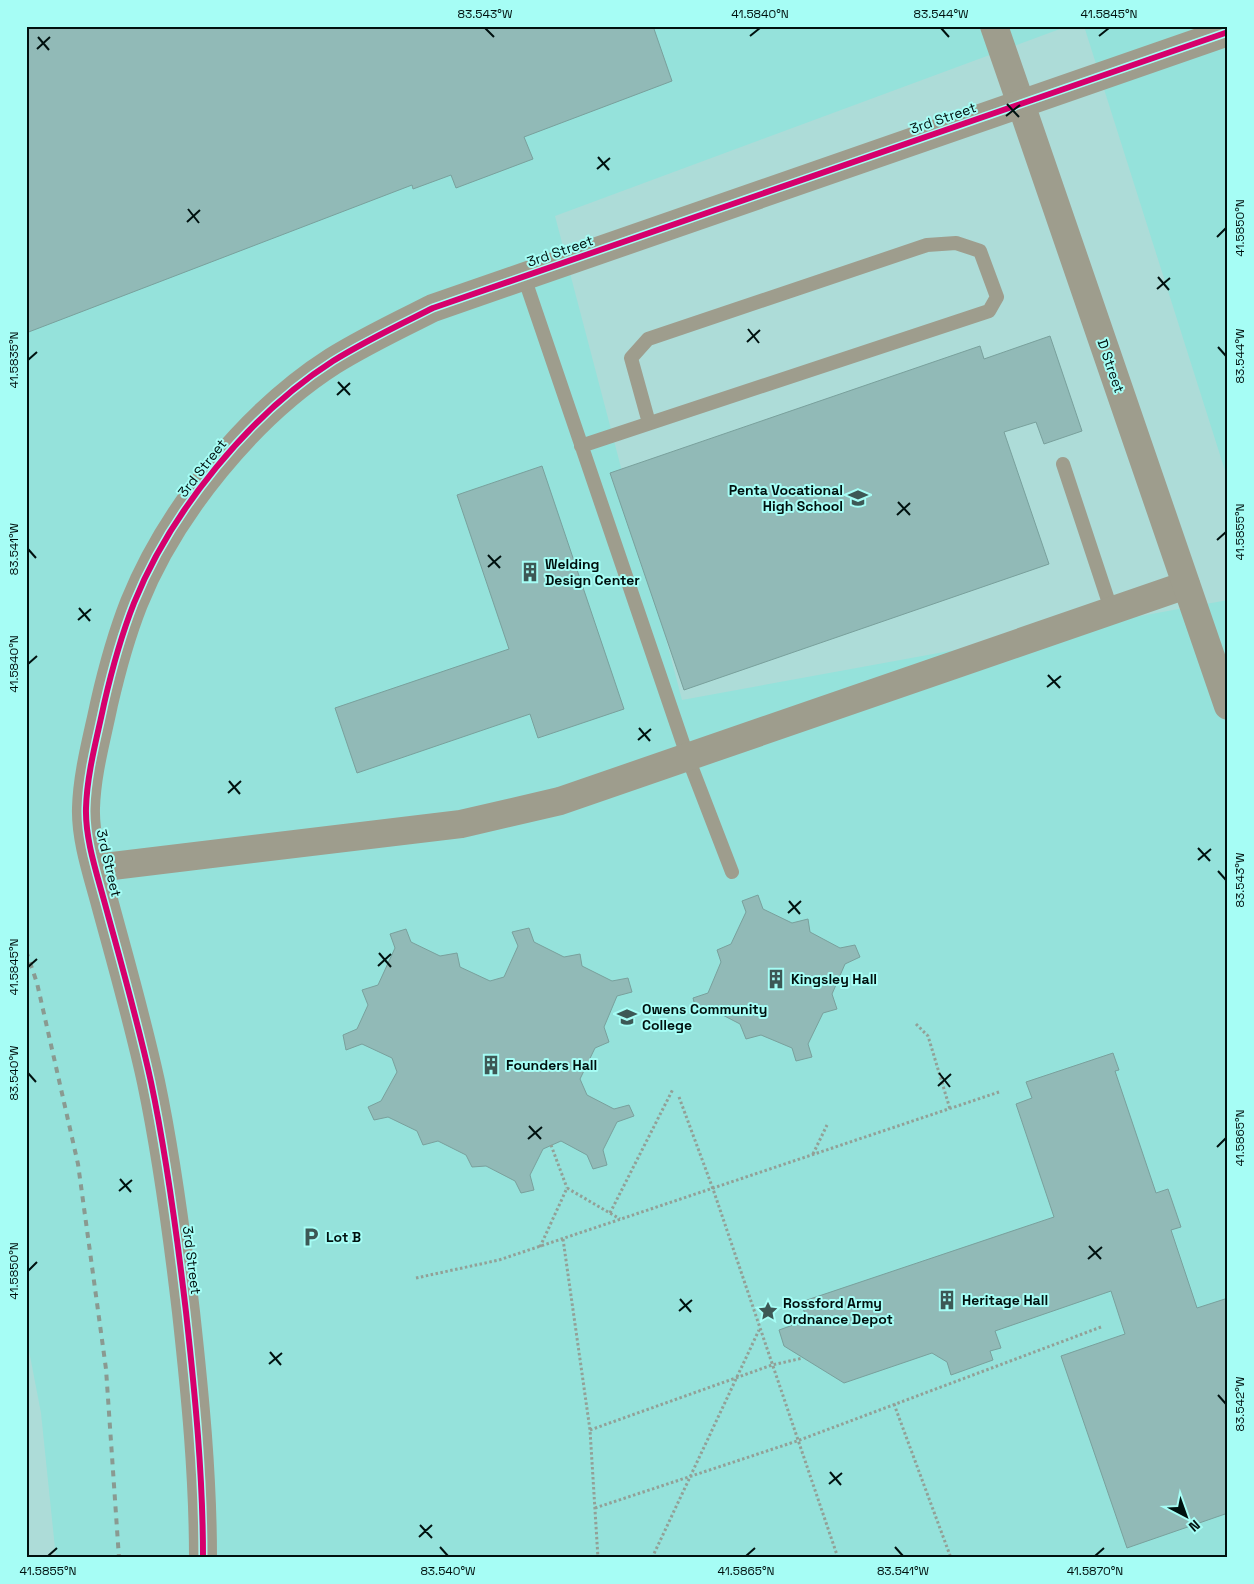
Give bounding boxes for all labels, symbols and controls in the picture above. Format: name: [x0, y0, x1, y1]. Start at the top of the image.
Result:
text: 83.543°W: [458, 6, 513, 22]
text: 41.5840°N: [731, 6, 789, 22]
text: 83.544°W: [913, 6, 969, 22]
text: 41.5845°N: [1080, 6, 1138, 22]
street label: 3rd Street: [908, 98, 978, 138]
text: 41.5850°N: [1232, 199, 1248, 257]
street label: 3rd Street: [525, 231, 595, 271]
text: 83.544°W: [1232, 328, 1248, 384]
text: 41.5835°N: [6, 332, 22, 388]
street label: D Street: [1093, 337, 1129, 395]
street label: 3rd Street: [174, 435, 230, 501]
place label: Penta Vocational High School: [729, 481, 843, 515]
school or university icon: Penta Vocational High School: [847, 487, 869, 509]
text: 41.5855°N: [1232, 504, 1248, 560]
text: 83.541°W: [6, 522, 22, 575]
place label: Welding Design Center: [545, 555, 640, 589]
building icon: Welding Design Center: [519, 561, 541, 583]
text: 41.5840°N: [6, 635, 22, 693]
street label: 3rd Street: [92, 827, 126, 899]
text: 83.543°W: [1232, 852, 1248, 907]
text: 41.5845°N: [6, 938, 22, 996]
building icon: Kingsley Hall: [765, 968, 787, 990]
place label: Kingsley Hall: [791, 970, 877, 988]
place label: Owens Community College: [642, 1000, 767, 1034]
school or university icon: Owens Community College: [616, 1006, 638, 1028]
text: 83.540°W: [6, 1045, 22, 1101]
building icon: Founders Hall: [480, 1054, 502, 1076]
place label: Founders Hall: [506, 1056, 597, 1074]
text: 41.5865°N: [1232, 1110, 1248, 1167]
street label: 3rd Street: [179, 1225, 205, 1295]
parking icon: Lot B: [300, 1226, 322, 1248]
place label: Lot B: [326, 1228, 361, 1246]
text: 41.5850°N: [6, 1242, 22, 1300]
building icon: Heritage Hall: [936, 1289, 958, 1311]
place label: Heritage Hall: [962, 1291, 1048, 1309]
place label: Rossford Army Ordnance Depot: [783, 1294, 893, 1328]
place icon: Rossford Army Ordnance Depot: [757, 1300, 779, 1322]
text: 83.542°W: [1232, 1376, 1248, 1431]
north arrow: [1162, 1492, 1212, 1542]
text: N: [1185, 1516, 1204, 1536]
text: 41.5855°N: [20, 1563, 76, 1579]
text: 83.540°W: [420, 1563, 476, 1579]
text: 41.5865°N: [718, 1563, 775, 1579]
text: 83.541°W: [877, 1563, 930, 1579]
text: 41.5870°N: [1067, 1563, 1123, 1579]

